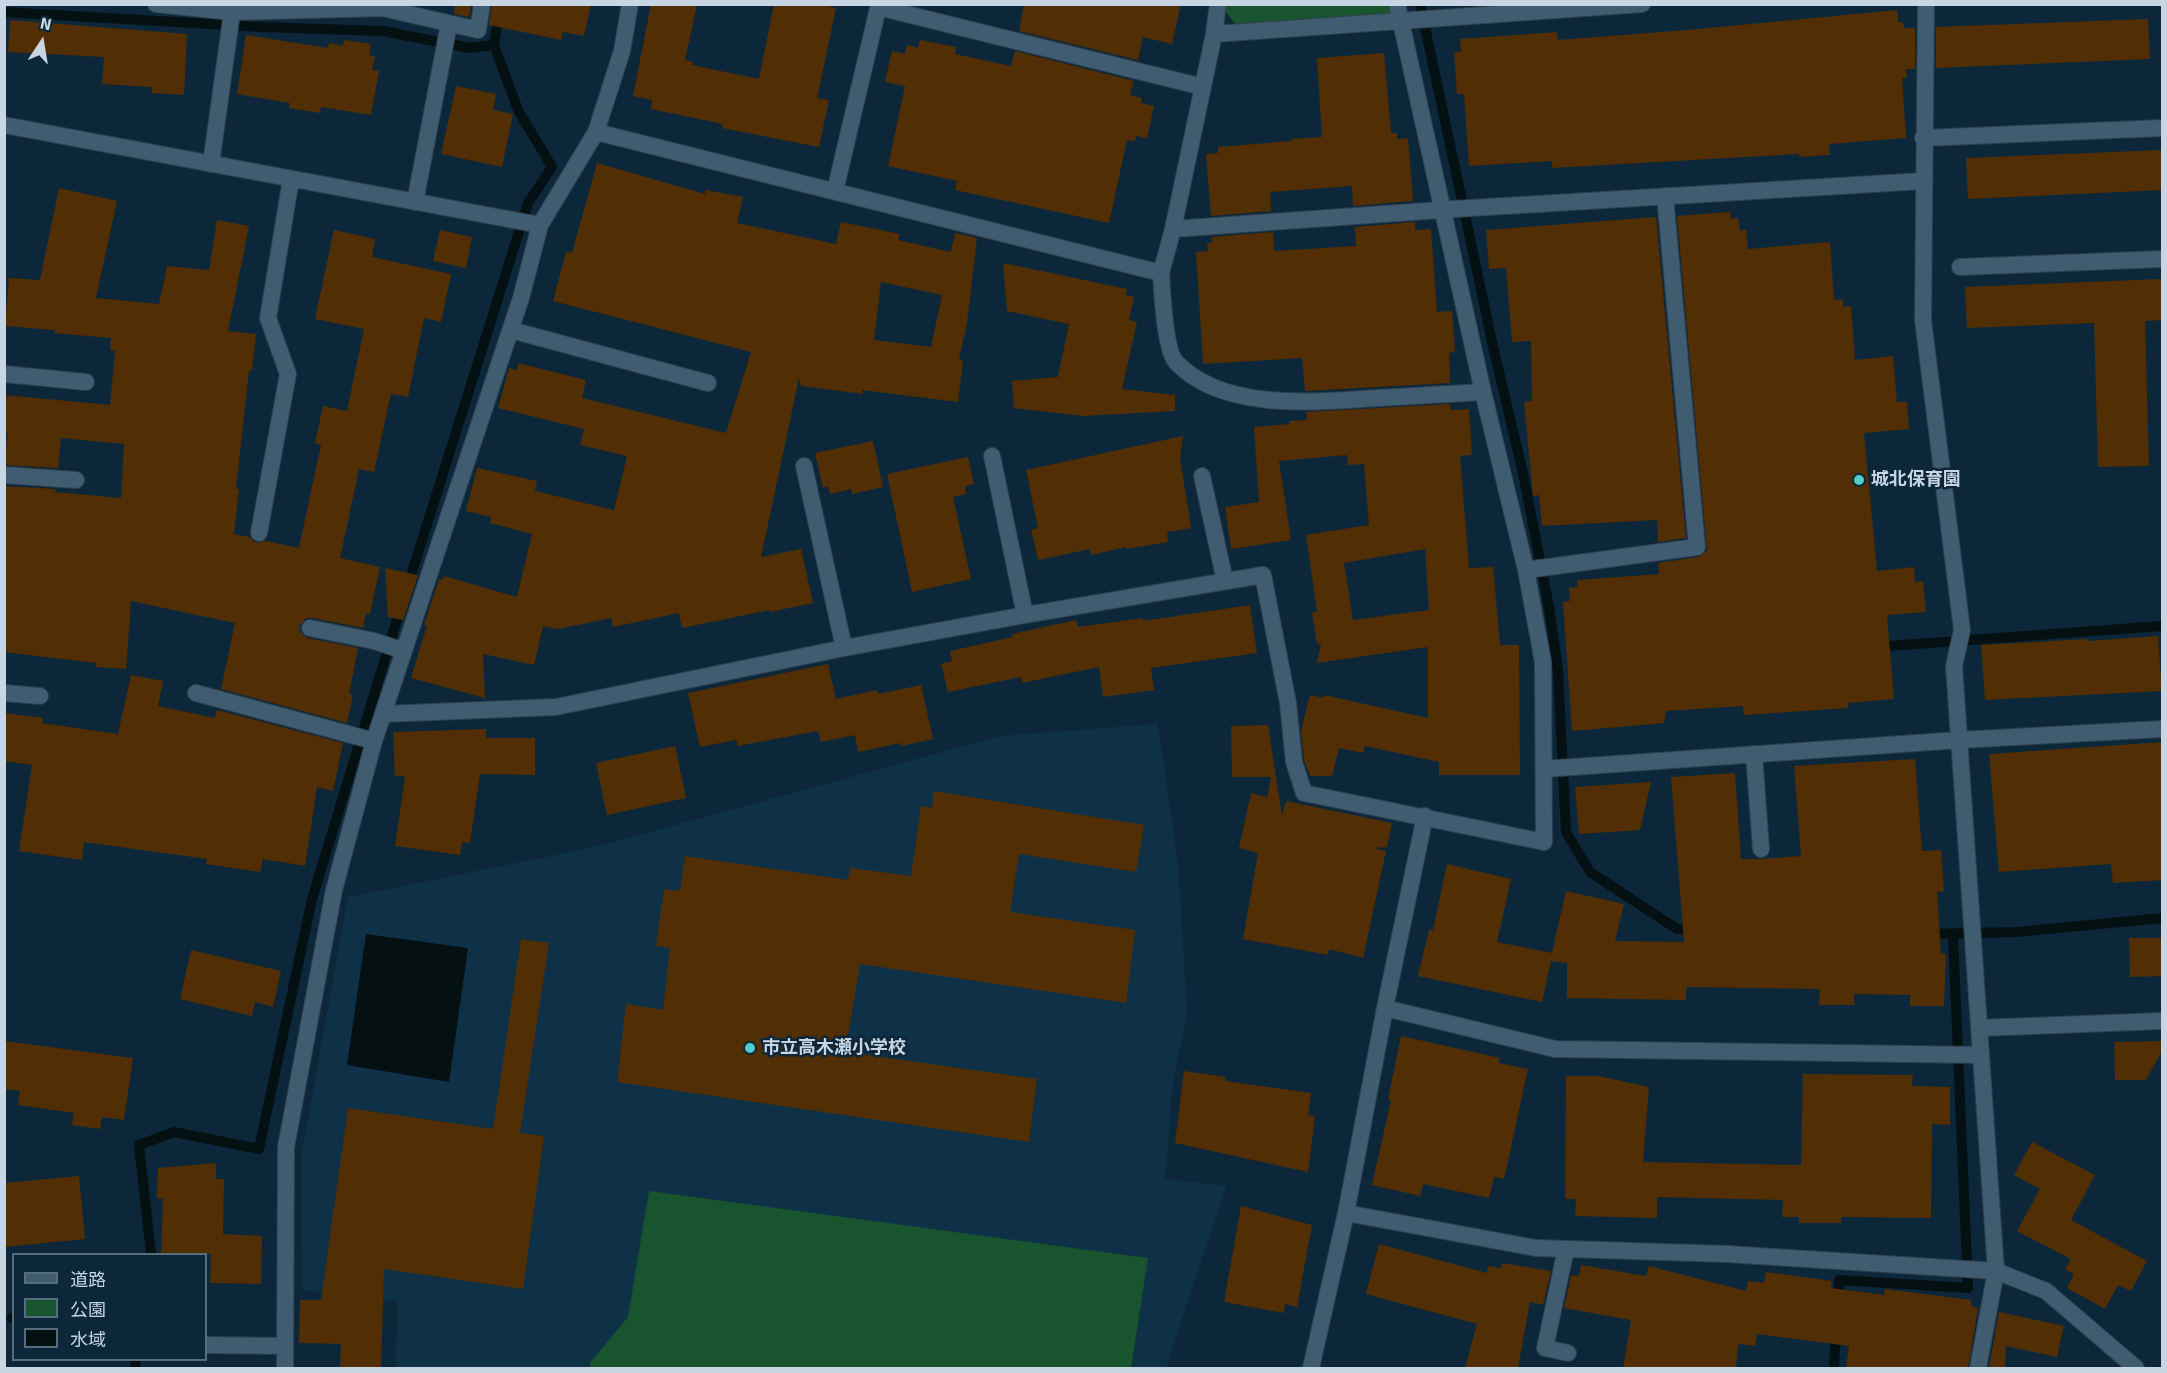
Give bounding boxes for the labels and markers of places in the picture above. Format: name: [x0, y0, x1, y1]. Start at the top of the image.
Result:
place label: 城北保育園: [1871, 469, 1961, 491]
marker: 城北保育園: [1852, 473, 1866, 487]
place label: 市立高木瀬小学校: [762, 1037, 906, 1059]
marker: 市立高木瀬小学校: [743, 1041, 757, 1055]

